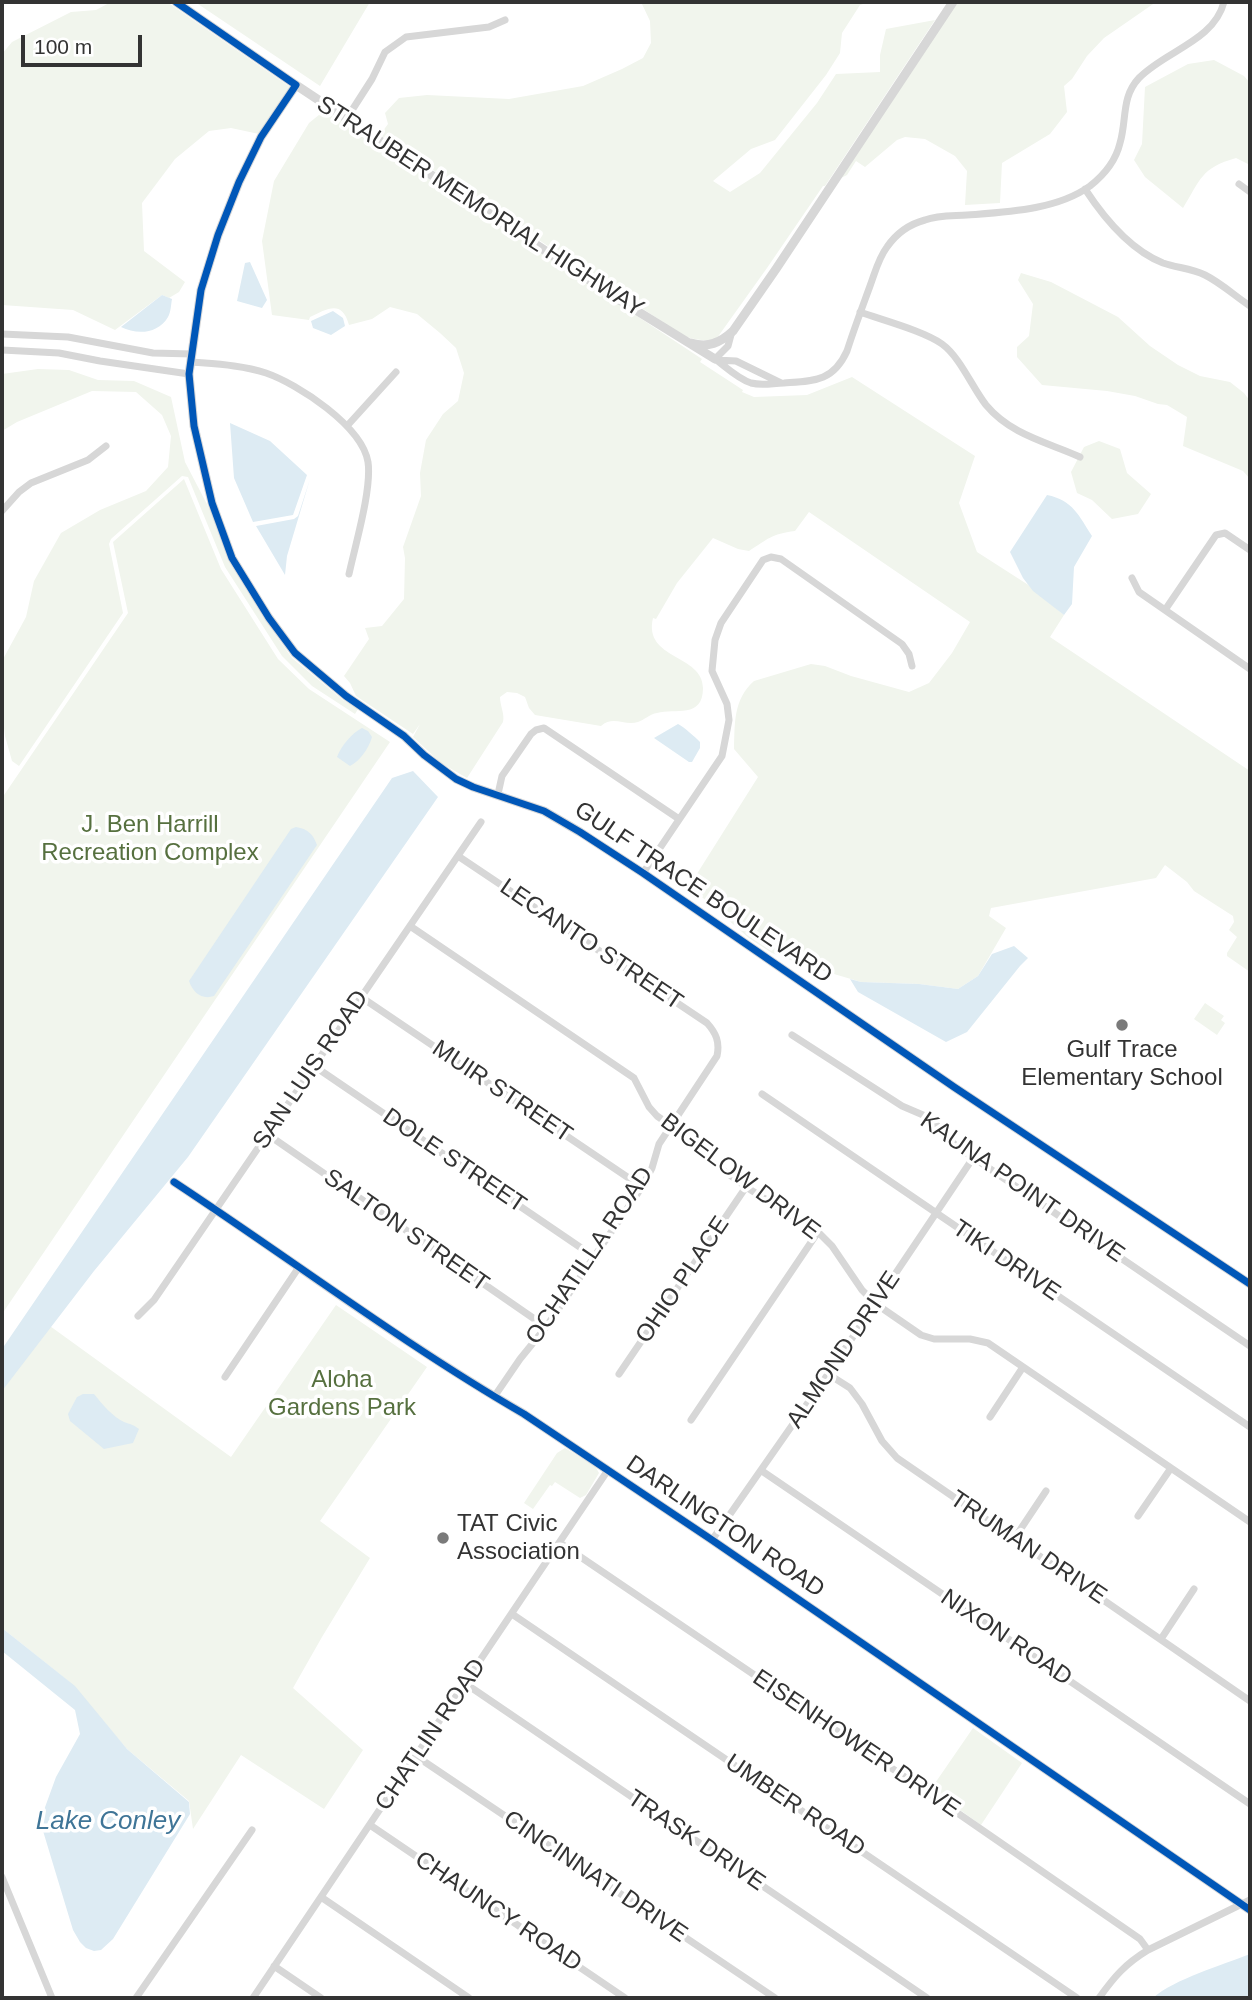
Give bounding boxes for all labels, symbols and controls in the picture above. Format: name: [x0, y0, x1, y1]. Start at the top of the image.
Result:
scale bar: [24, 21, 145, 65]
text: 100 m: [34, 35, 92, 58]
street label: STRAUBER MEMORIAL HIGHWAY: [311, 90, 649, 324]
street label: GULF TRACE BOULEVARD: [569, 796, 837, 990]
park label: J. Ben Harrill Recreation Complex: [41, 811, 259, 867]
street label: LECANTO STREET: [494, 873, 688, 1017]
street label: SAN LUIS ROAD: [247, 985, 375, 1155]
marker: Gulf Trace Elementary School: [1114, 1017, 1130, 1033]
street label: MUIR STREET: [427, 1035, 577, 1149]
place label: Gulf Trace Elementary School: [1021, 1036, 1223, 1092]
street label: DOLE STREET: [377, 1102, 531, 1220]
street label: KAUNA POINT DRIVE: [914, 1107, 1130, 1269]
street label: BIGELOW DRIVE: [655, 1108, 825, 1246]
street label: OCHATILLA ROAD: [520, 1162, 660, 1350]
street label: SALTON STREET: [318, 1163, 494, 1299]
street label: OHIO PLACE: [630, 1211, 736, 1349]
street label: TIKI DRIVE: [947, 1214, 1065, 1308]
street label: ALMOND DRIVE: [781, 1266, 907, 1434]
park label: Aloha Gardens Park: [268, 1366, 416, 1422]
street label: DARLINGTON ROAD: [620, 1450, 830, 1604]
street label: TRUMAN DRIVE: [944, 1485, 1112, 1611]
place label: TAT Civic Association: [457, 1510, 580, 1566]
marker: TAT Civic Association: [435, 1530, 451, 1546]
street label: NIXON ROAD: [935, 1584, 1077, 1692]
street label: CHATLIN ROAD: [370, 1654, 492, 1816]
street label: EISENHOWER DRIVE: [747, 1664, 965, 1824]
street label: UMBER ROAD: [720, 1749, 870, 1863]
street label: TRASK DRIVE: [622, 1784, 770, 1898]
street label: CINCINNATI DRIVE: [498, 1805, 692, 1949]
water label: Lake Conley: [36, 1806, 180, 1838]
street label: CHAUNCY ROAD: [409, 1846, 587, 1978]

